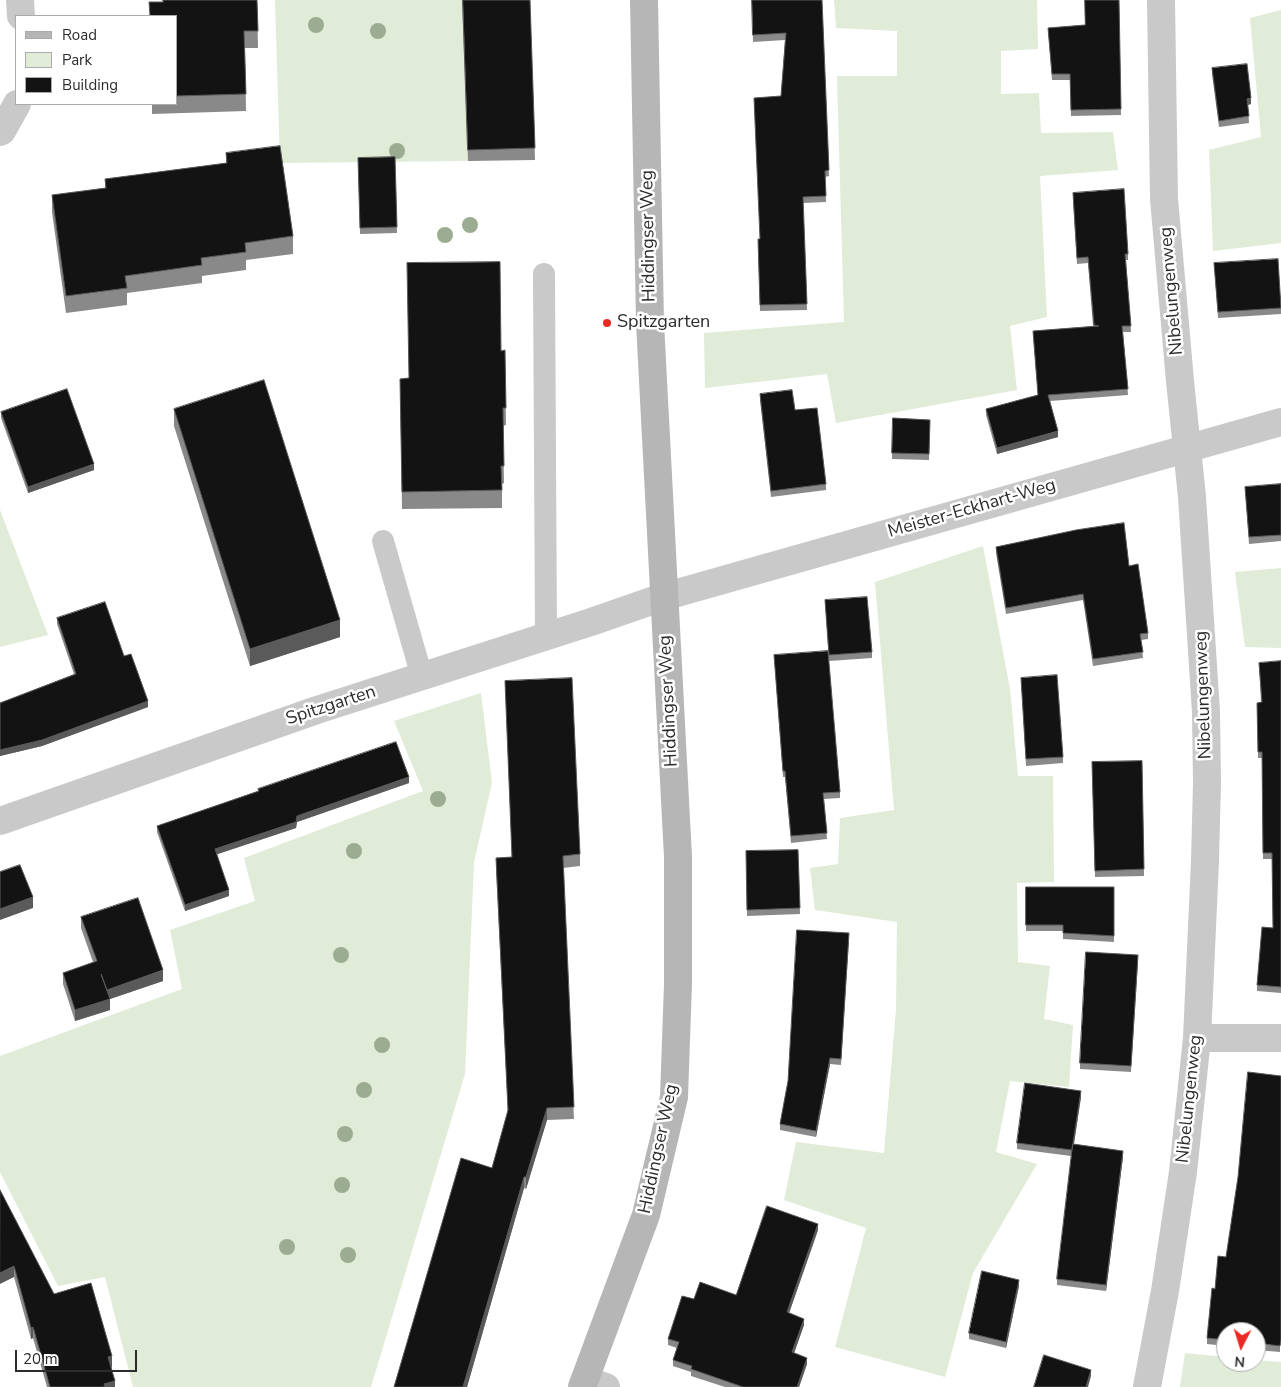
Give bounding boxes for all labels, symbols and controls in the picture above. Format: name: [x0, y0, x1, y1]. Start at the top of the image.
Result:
legend: [15, 15, 178, 105]
text: Road: [62, 25, 97, 45]
text: Park: [62, 50, 92, 70]
text: Building: [62, 75, 118, 95]
street label: Hiddingser Weg: [637, 170, 661, 302]
street label: Nibelungenweg: [1156, 226, 1188, 356]
place label: Spitzgarten: [617, 312, 710, 334]
marker: Spitzgarten: [601, 317, 613, 329]
street label: Meister-Eckhart-Weg: [886, 475, 1058, 543]
street label: Nibelungenweg: [1191, 630, 1217, 760]
street label: Hiddingser Weg: [655, 635, 683, 767]
street label: Spitzgarten: [283, 681, 379, 731]
street label: Nibelungenweg: [1173, 1034, 1207, 1164]
street label: Hiddingser Weg: [635, 1082, 683, 1216]
north arrow: [1216, 1322, 1266, 1372]
scale bar: [18, 1340, 140, 1372]
text: 20 m: [23, 1349, 58, 1369]
text: N: [1234, 1352, 1246, 1371]

